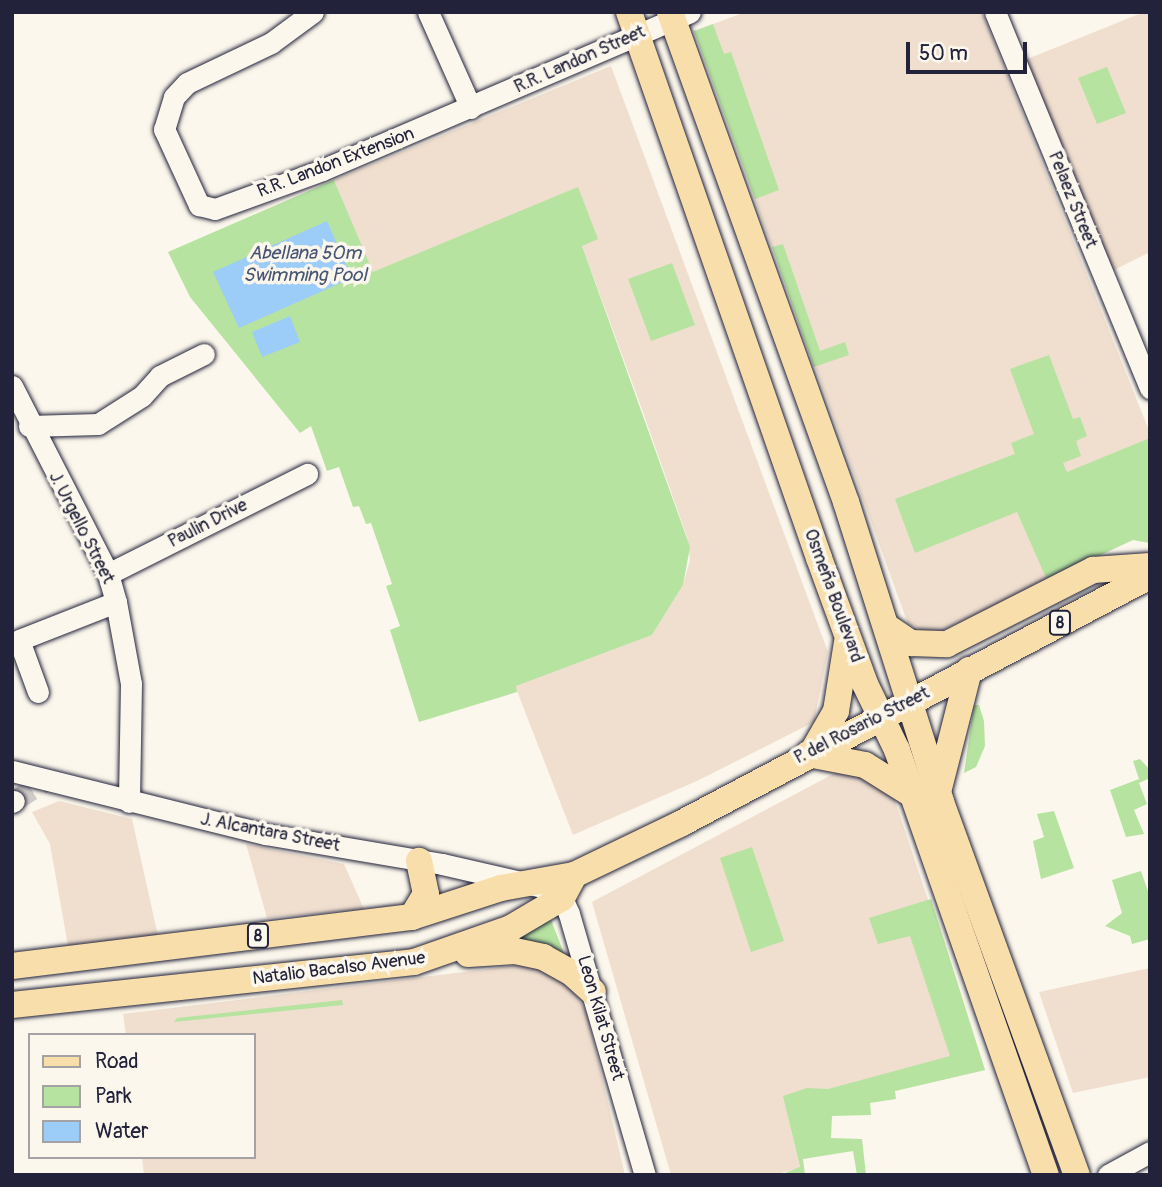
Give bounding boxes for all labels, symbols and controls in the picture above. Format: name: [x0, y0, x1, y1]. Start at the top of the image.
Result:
street label: R.R. Landon Street: [511, 21, 649, 99]
scale bar: [910, 28, 1031, 72]
text: 50 m: [919, 40, 968, 67]
street label: R.R. Landon Extension: [255, 123, 417, 203]
street label: Pelaez Street: [1043, 148, 1101, 252]
water label: Abellana 50m Swimming Pool: [243, 243, 367, 287]
street label: J. Urgello Street: [44, 468, 118, 588]
street label: Paulin Drive: [165, 495, 251, 553]
street label: Osmeña Boulevard: [799, 526, 867, 666]
road number: 8: [1048, 610, 1072, 636]
street label: P. del Rosario Street: [791, 683, 933, 769]
street label: J. Alcantara Street: [198, 809, 342, 857]
road number: 8: [246, 924, 270, 948]
street label: Natalio Bacalso Avenue: [251, 948, 427, 990]
street label: Leon Kilat Street: [572, 953, 628, 1083]
legend: [28, 1033, 256, 1159]
text: Road: [95, 1048, 139, 1075]
text: Park: [95, 1083, 132, 1110]
text: Water: [95, 1118, 148, 1145]

